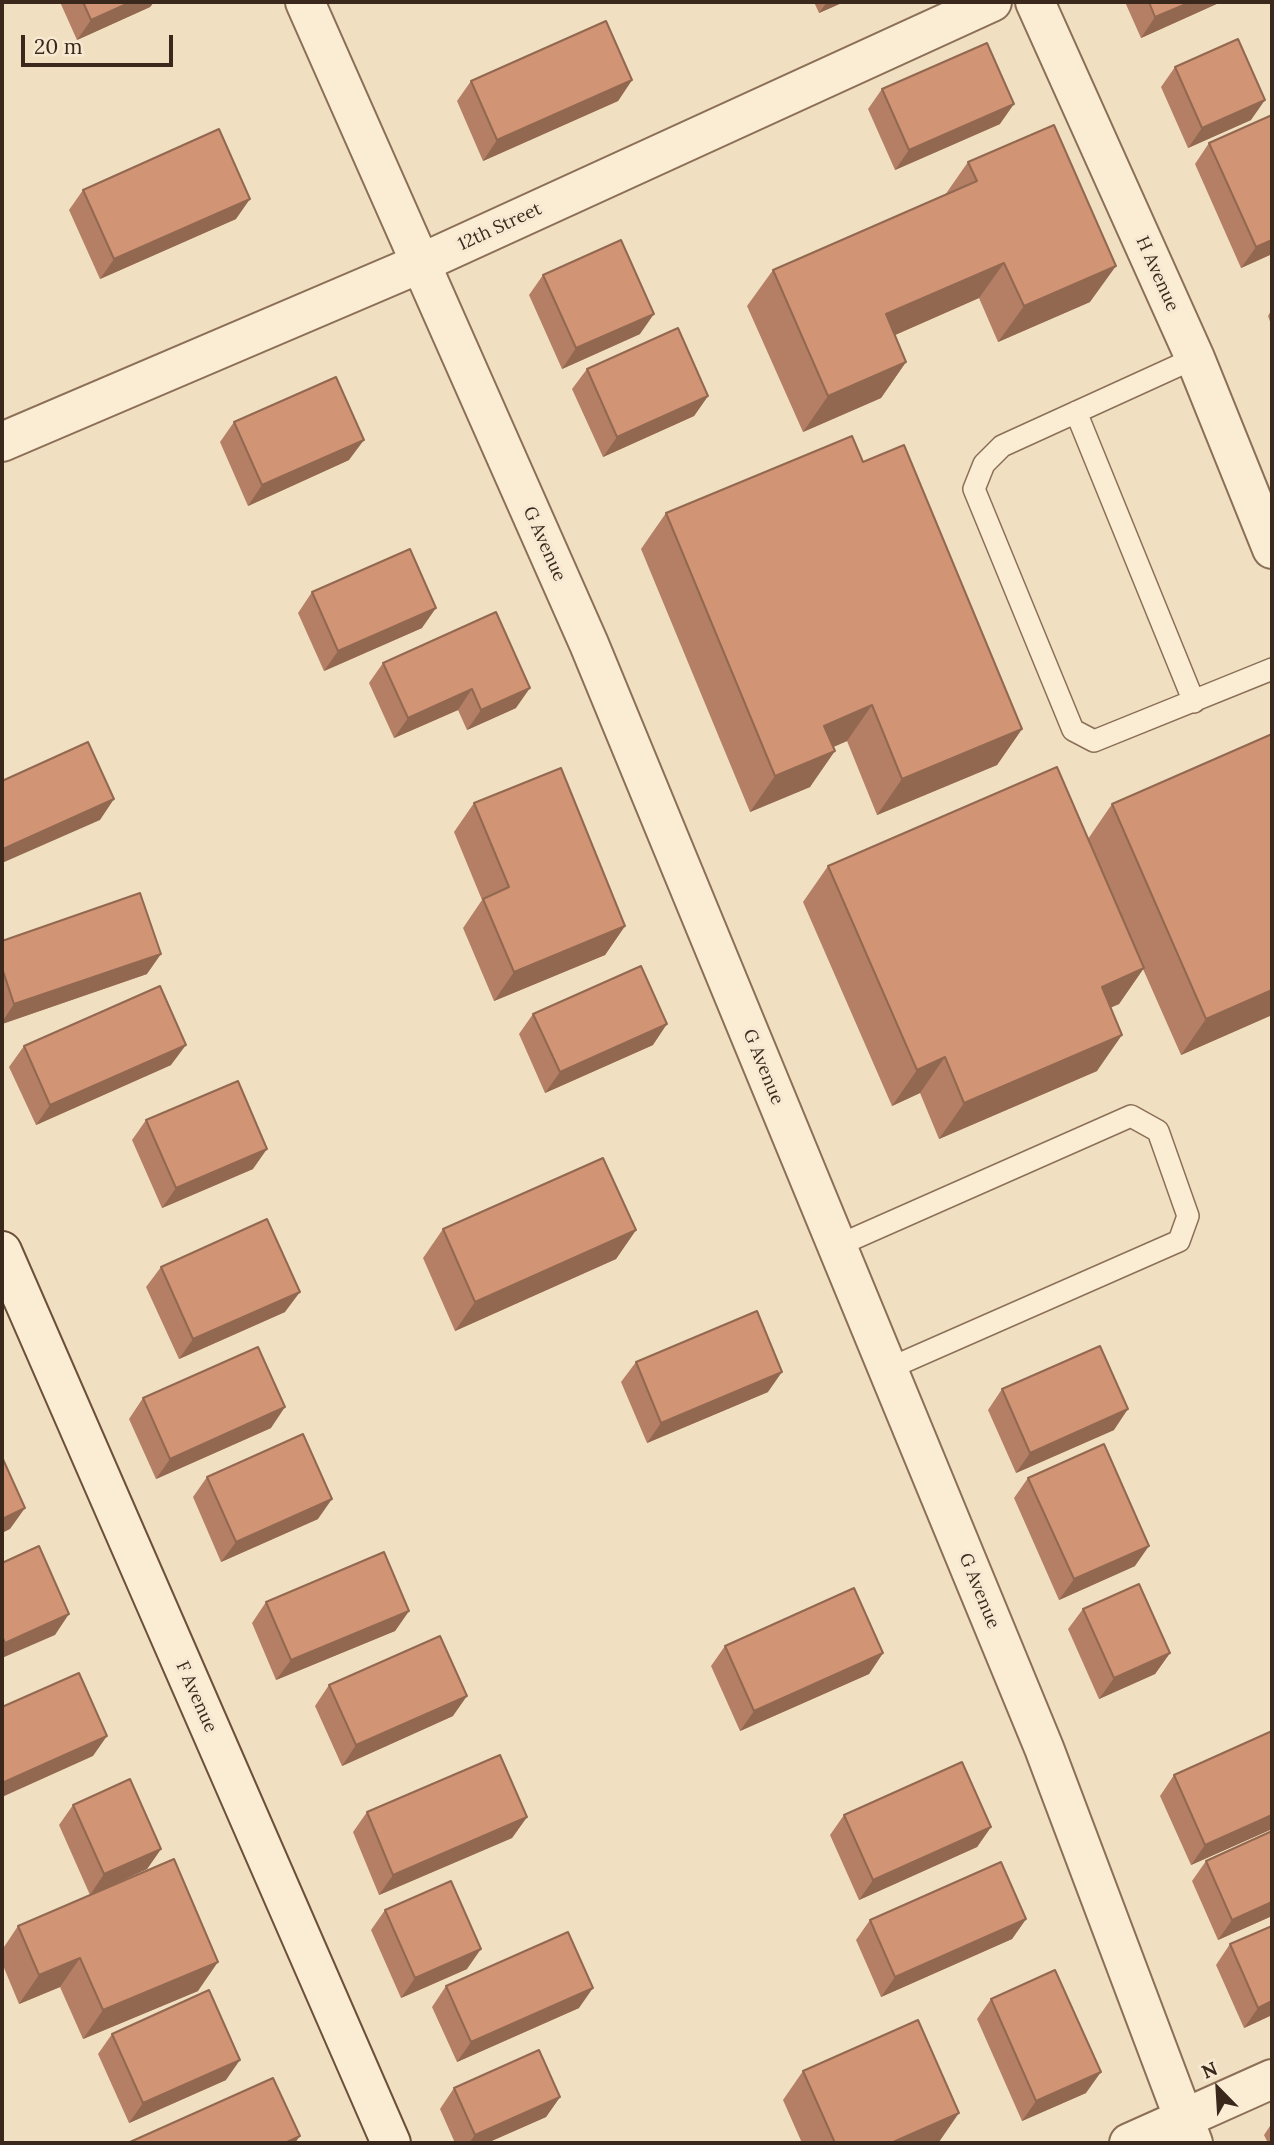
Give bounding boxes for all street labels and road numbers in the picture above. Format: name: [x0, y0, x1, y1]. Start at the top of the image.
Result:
street label: 12th Street: [455, 198, 545, 256]
street label: H Avenue: [1131, 233, 1183, 315]
street label: G Avenue: [518, 503, 570, 585]
street label: G Avenue: [738, 1026, 788, 1108]
street label: G Avenue: [954, 1550, 1004, 1632]
street label: F Avenue: [171, 1658, 221, 1736]

